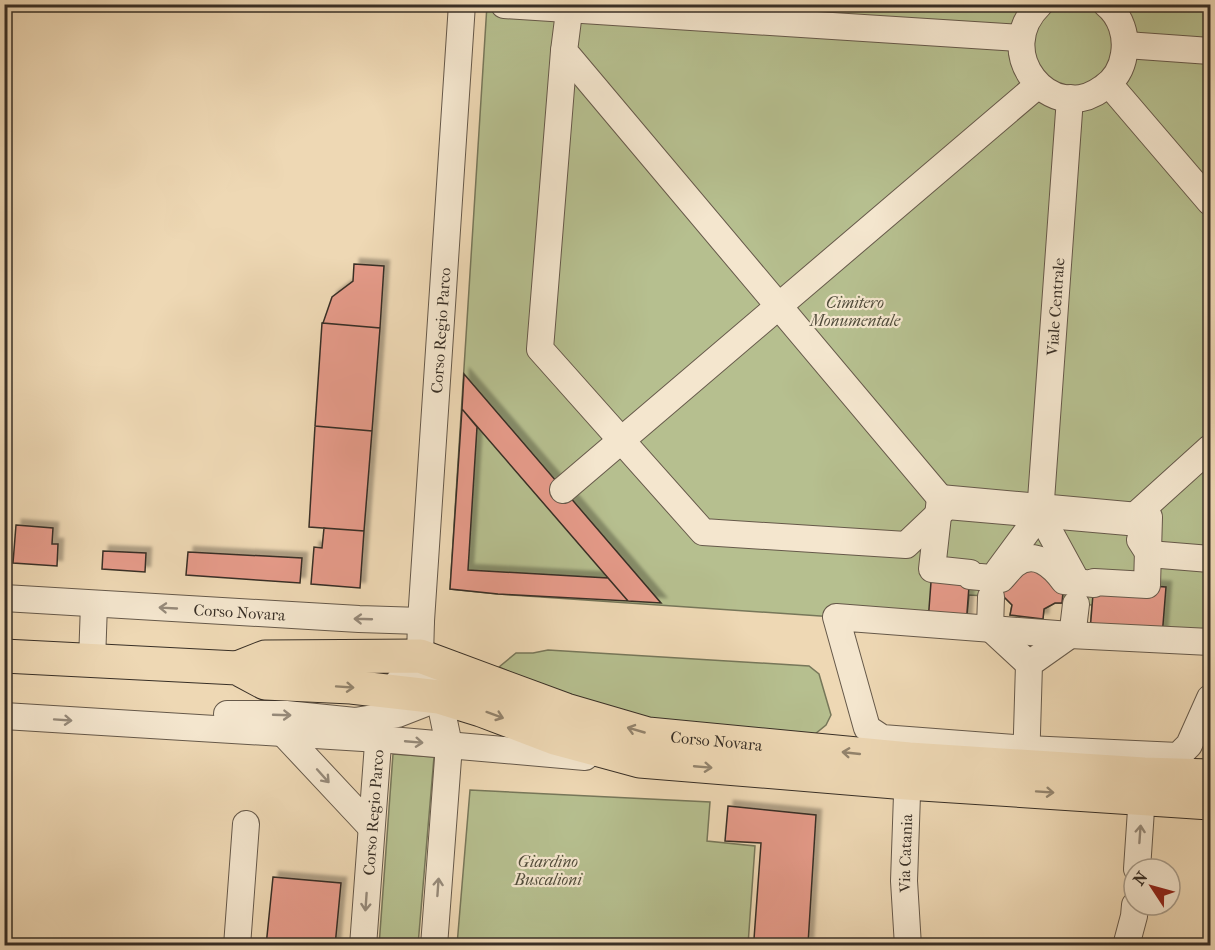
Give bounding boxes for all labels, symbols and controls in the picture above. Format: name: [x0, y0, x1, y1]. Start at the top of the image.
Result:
street label: Viale Centrale: [1042, 257, 1068, 357]
street label: Corso Regio Parco: [427, 267, 454, 394]
park label: Cimitero Monumentale: [809, 293, 901, 330]
street label: Corso Novara: [193, 600, 287, 624]
one-way arrow: [158, 602, 178, 613]
one-way arrow: [353, 613, 373, 624]
one-way arrow: [334, 682, 354, 693]
one-way arrow: [271, 709, 291, 720]
one-way arrow: [485, 711, 503, 722]
one-way arrow: [52, 715, 72, 726]
one-way arrow: [627, 724, 646, 735]
street label: Corso Novara: [670, 727, 764, 754]
one-way arrow: [403, 737, 423, 748]
one-way arrow: [841, 747, 861, 758]
street label: Corso Regio Parco: [359, 749, 387, 876]
one-way arrow: [693, 761, 713, 772]
one-way arrow: [316, 768, 330, 783]
one-way arrow: [1034, 787, 1054, 798]
street label: Via Catania: [894, 813, 916, 894]
one-way arrow: [1134, 824, 1145, 844]
park label: Giardino Buscalioni: [513, 852, 583, 889]
north arrow: [1122, 857, 1182, 917]
text: N: [1129, 867, 1152, 889]
one-way arrow: [433, 878, 444, 898]
one-way arrow: [360, 892, 371, 912]

